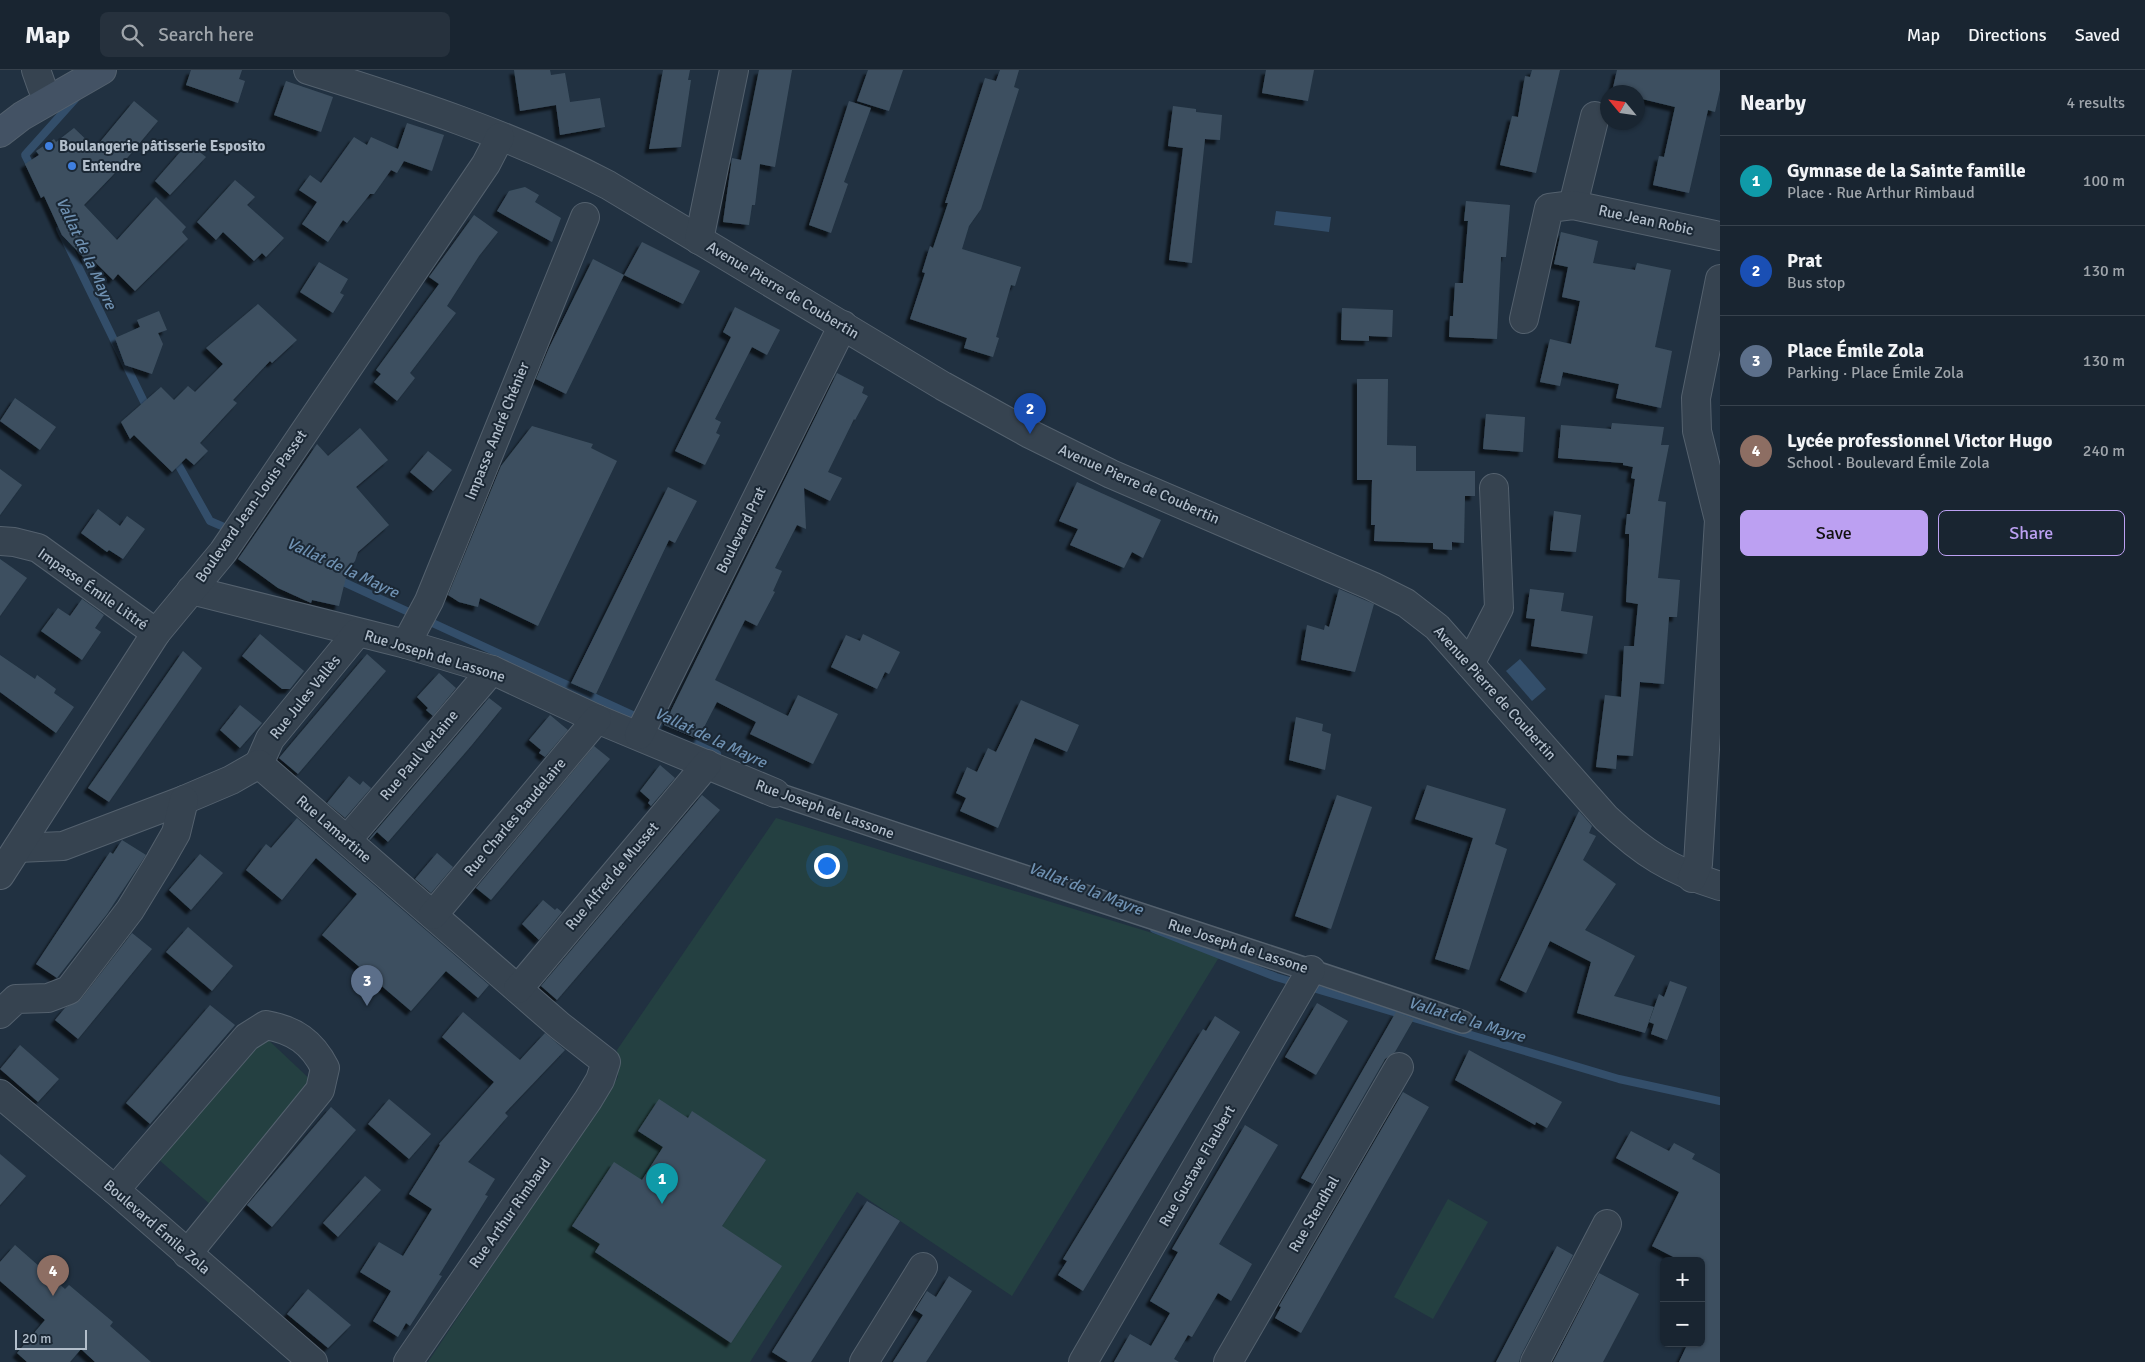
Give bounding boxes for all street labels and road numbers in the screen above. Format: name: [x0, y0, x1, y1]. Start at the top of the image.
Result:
street label: Rue Jean Robic: [1597, 201, 1695, 239]
street label: Avenue Pierre de Coubertin: [704, 237, 862, 343]
street label: Impasse André Chénier: [461, 359, 533, 503]
street label: Boulevard Jean-Louis Passet: [191, 426, 311, 586]
street label: Avenue Pierre de Coubertin: [1056, 440, 1222, 528]
street label: Boulevard Prat: [712, 484, 770, 576]
street label: Impasse Émile Littré: [35, 543, 152, 634]
street label: Avenue Pierre de Coubertin: [1430, 622, 1560, 764]
street label: Rue Joseph de Lassone: [362, 626, 508, 686]
street label: Rue Jules Vallès: [266, 651, 344, 742]
street label: Rue Paul Verlaine: [376, 706, 462, 804]
street label: Rue Charles Baudelaire: [460, 754, 570, 880]
street label: Rue Joseph de Lassone: [753, 776, 897, 842]
street label: Rue Lamartine: [293, 792, 375, 866]
street label: Rue Alfred de Musset: [562, 818, 662, 934]
street label: Rue Joseph de Lassone: [1166, 915, 1310, 977]
street label: Rue Gustave Flaubert: [1155, 1102, 1239, 1230]
street label: Rue Arthur Rimbaud: [465, 1155, 555, 1271]
street label: Rue Stendhal: [1285, 1173, 1343, 1255]
street label: Boulevard Émile Zola: [100, 1175, 215, 1278]

